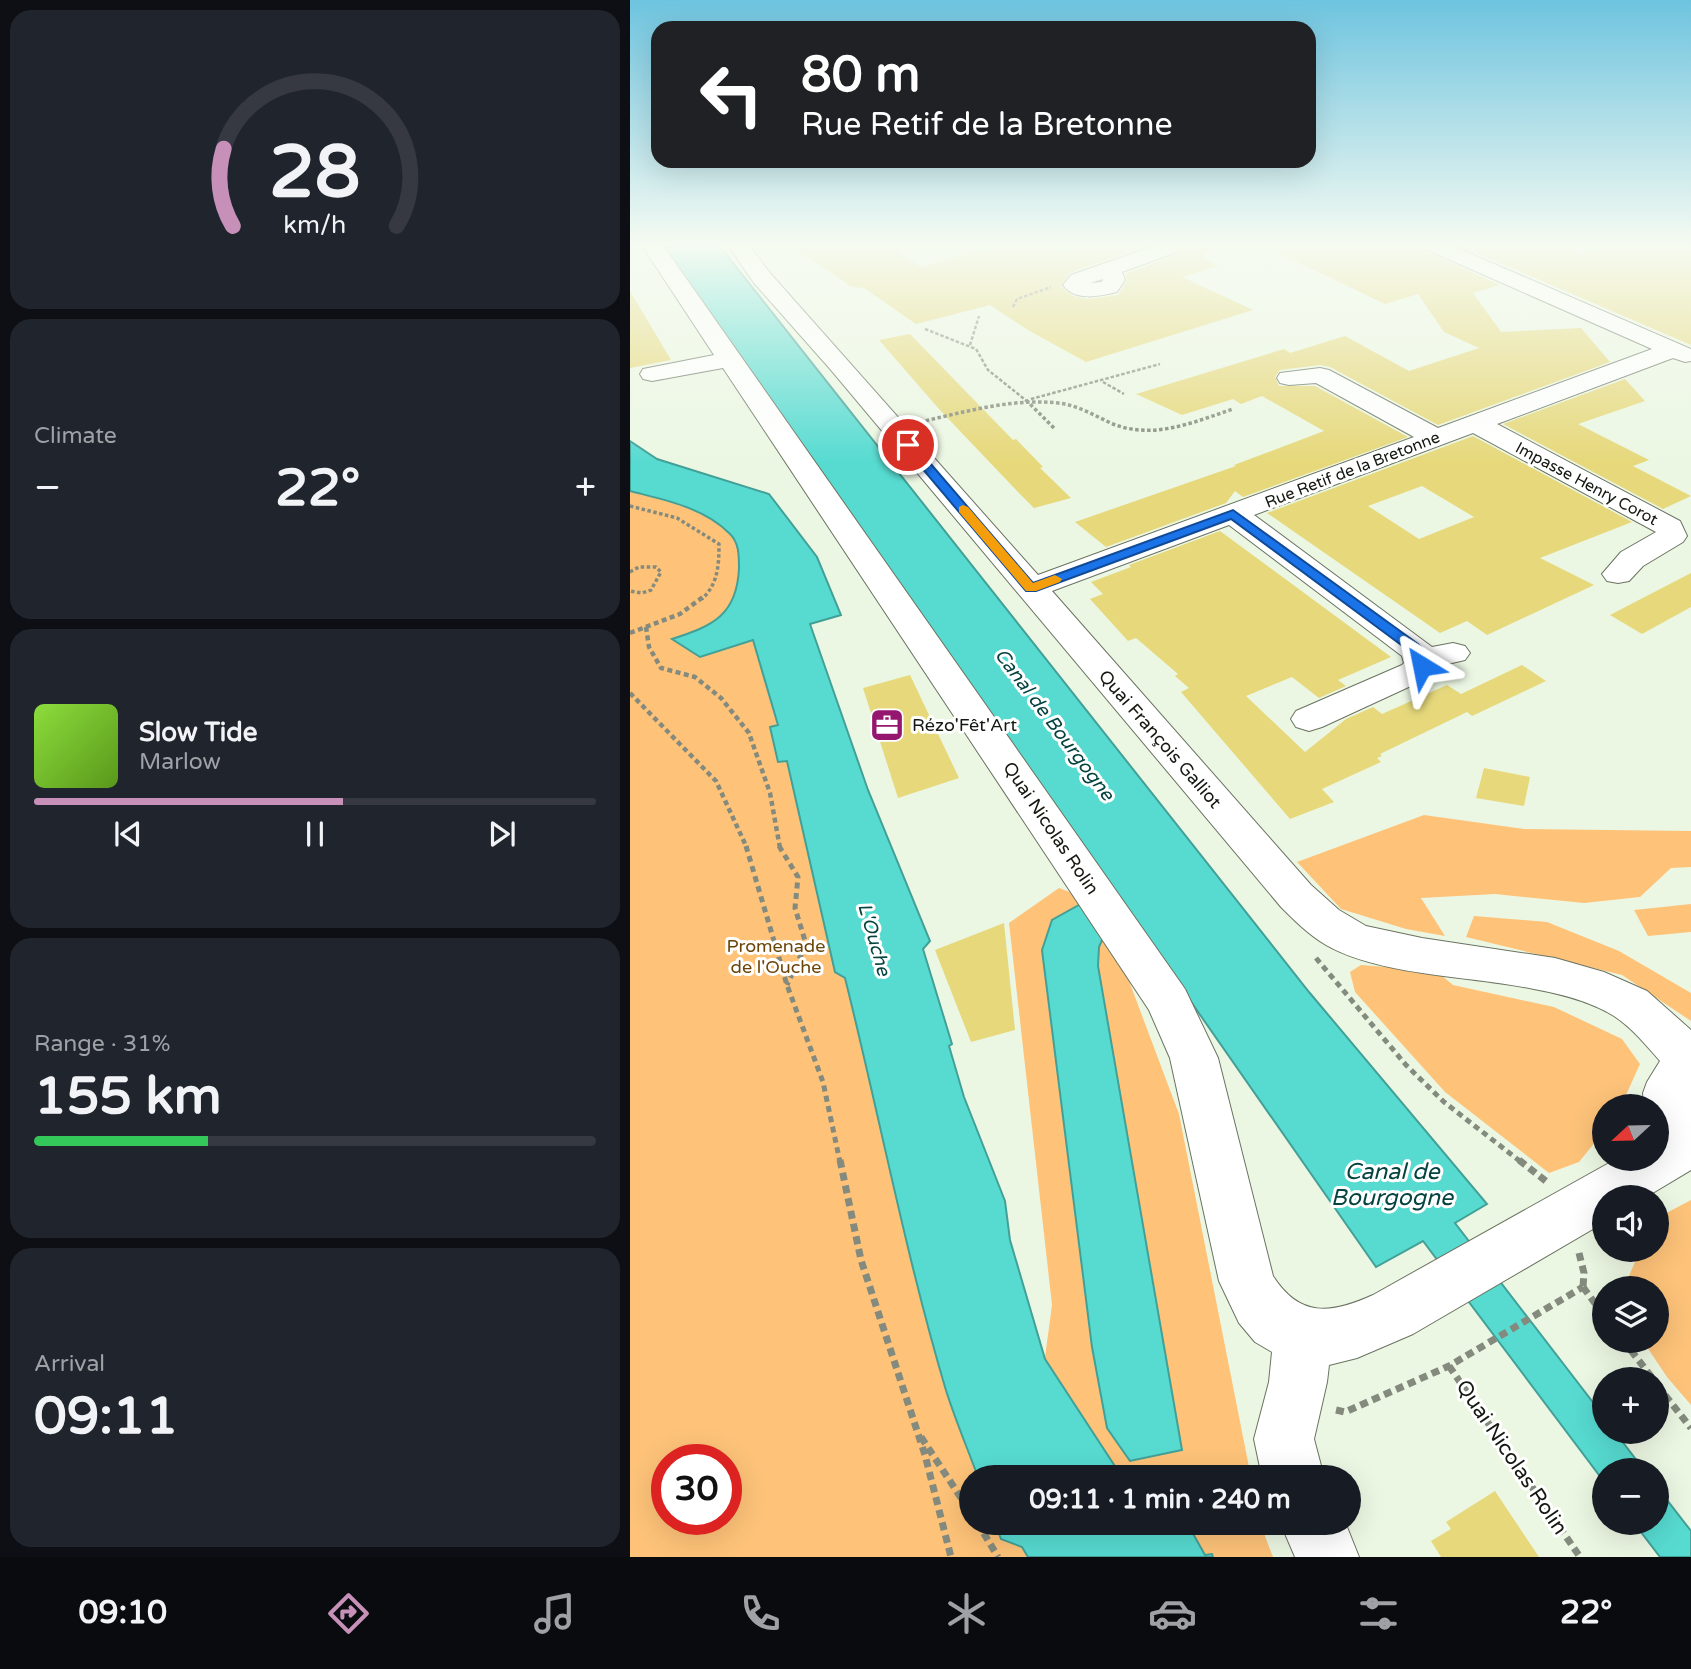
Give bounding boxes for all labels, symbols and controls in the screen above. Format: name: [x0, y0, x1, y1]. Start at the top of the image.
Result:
text: 80 m: [801, 46, 920, 105]
icon: left: [686, 49, 777, 140]
text: Rue Retif de la Bretonne: [801, 106, 1173, 144]
text: 28: [269, 129, 361, 217]
text: km/h: [284, 210, 346, 240]
pin: [878, 415, 938, 475]
text: Climate: [34, 422, 117, 450]
icon: arrive: [889, 426, 927, 464]
street label: Rue Retif de la Bretonne: [1262, 427, 1443, 513]
street label: Impasse Henry Corot: [1512, 438, 1661, 530]
text: 22°: [275, 457, 360, 520]
text: −: [34, 465, 61, 511]
text: +: [575, 465, 596, 511]
position arrow: [1385, 629, 1459, 703]
water label: Canal de Bourgogne: [990, 644, 1119, 806]
street label: Quai François Galliot: [1094, 665, 1226, 813]
office icon: Rézo'Fêt'Art: [868, 706, 906, 744]
place label: Rézo'Fêt'Art: [912, 714, 1017, 736]
text: Slow Tide: [139, 717, 257, 748]
text: Marlow: [139, 748, 221, 776]
street label: Quai Nicolas Rolin: [998, 757, 1104, 899]
icon: previous: [109, 815, 147, 853]
icon: pause: [296, 815, 334, 853]
icon: next: [483, 815, 521, 853]
water label: L'Ouche: [853, 900, 895, 979]
park label: Promenade de l'Ouche: [727, 935, 825, 978]
text: Range · 31%: [34, 1030, 170, 1058]
text: 155 km: [34, 1065, 222, 1128]
north arrow: [1592, 1094, 1670, 1171]
map controls: [1592, 1094, 1669, 1535]
water label: Canal de Bourgogne: [1331, 1158, 1455, 1212]
button: sound: [1592, 1185, 1669, 1262]
button: layers: [1592, 1276, 1669, 1353]
text: Arrival: [34, 1350, 105, 1378]
button: +: [1592, 1367, 1669, 1444]
street label: Quai Nicolas Rolin: [1450, 1375, 1573, 1539]
text: 09:11: [34, 1385, 178, 1448]
speed limit sign: 30: [651, 1444, 742, 1535]
button: −: [1592, 1458, 1669, 1535]
text: 09:11 · 1 min · 240 m: [1029, 1484, 1291, 1515]
icon: directions: [324, 1589, 373, 1638]
icon: music: [530, 1589, 579, 1638]
icon: phone: [736, 1589, 785, 1638]
icon: climate: [942, 1589, 991, 1638]
icon: car: [1148, 1589, 1197, 1638]
icon: filters: [1354, 1589, 1403, 1638]
text: 09:10: [78, 1594, 167, 1632]
text: 22°: [1560, 1594, 1612, 1632]

